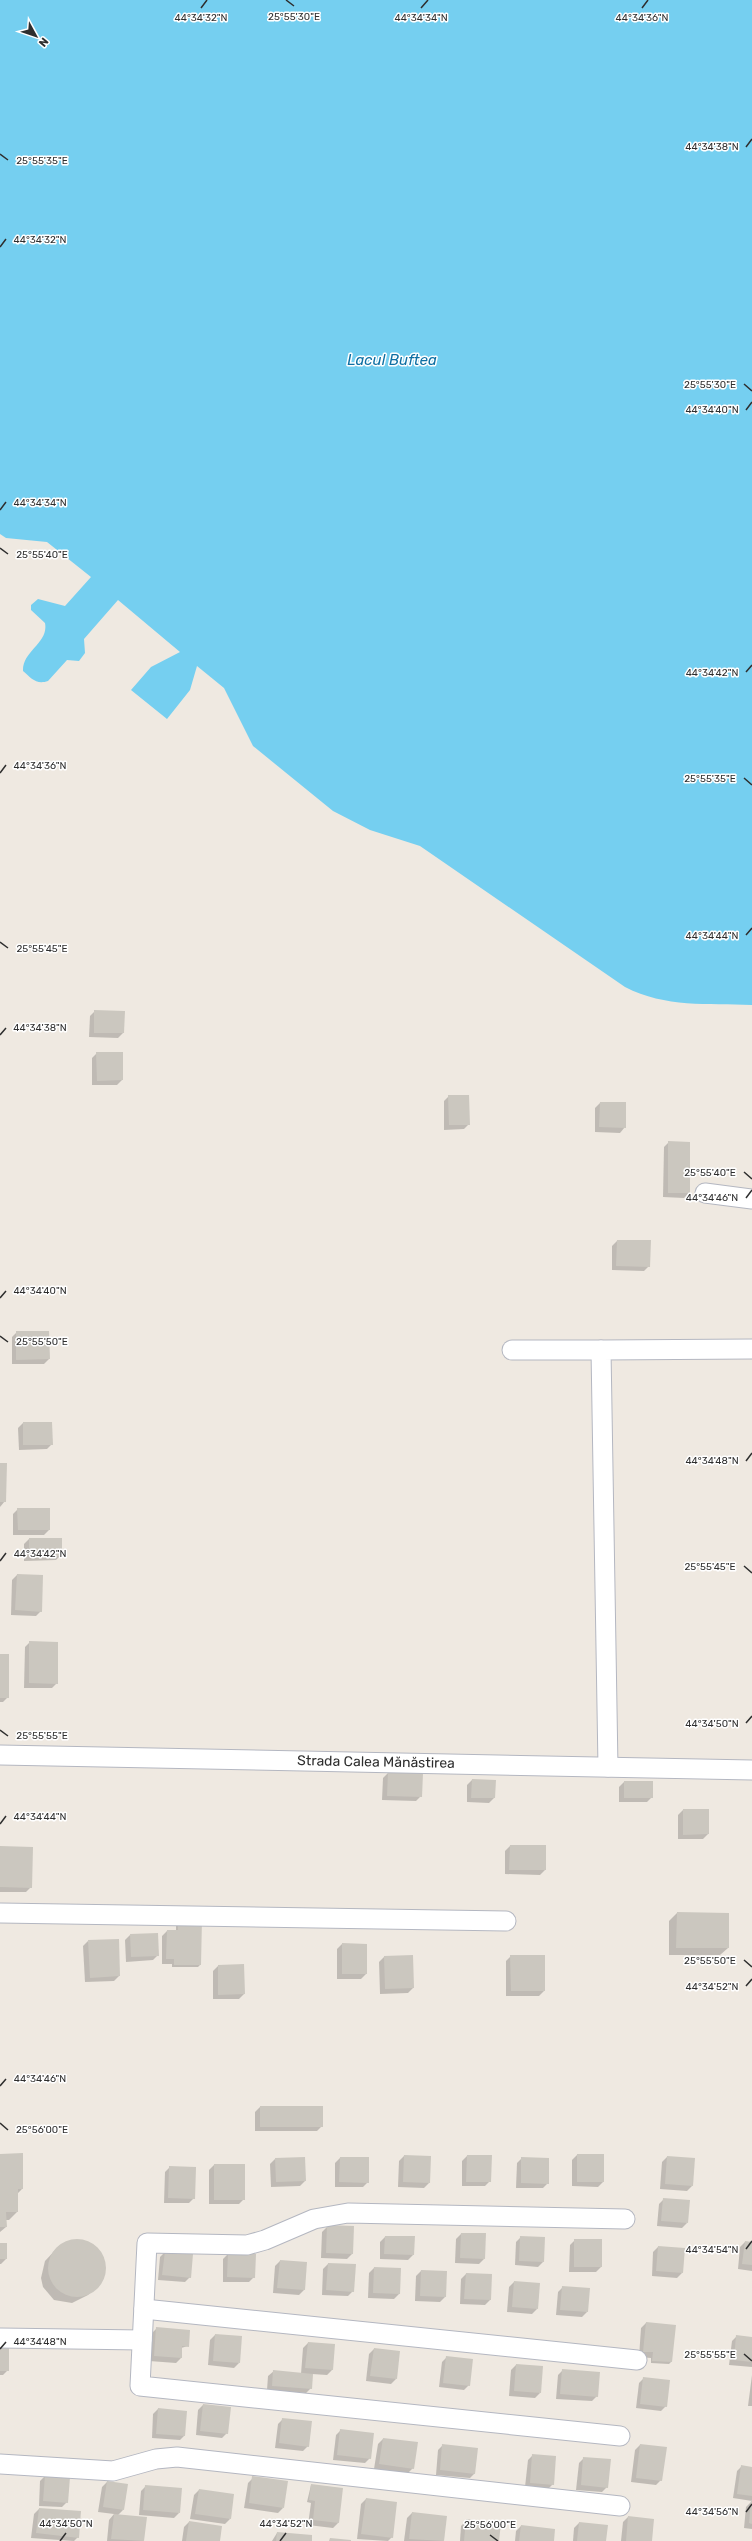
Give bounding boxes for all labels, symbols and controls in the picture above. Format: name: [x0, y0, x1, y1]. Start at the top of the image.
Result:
text: 25°55'30"E: [268, 11, 320, 23]
text: 44°34'32"N: [174, 12, 228, 24]
text: 44°34'34"N: [394, 12, 448, 24]
text: 44°34'36"N: [616, 12, 668, 24]
north arrow: [16, 16, 56, 56]
text: N: [36, 35, 51, 49]
text: 44°34'38"N: [685, 141, 739, 153]
text: 25°55'35"E: [16, 155, 68, 167]
text: 44°34'32"N: [13, 234, 67, 246]
water label: Lacul Buftea: [347, 351, 437, 369]
text: 25°55'30"E: [684, 379, 736, 391]
text: 44°34'40"N: [685, 404, 739, 416]
text: 44°34'34"N: [13, 497, 67, 509]
text: 25°55'40"E: [16, 549, 68, 561]
text: 44°34'42"N: [686, 667, 738, 679]
text: 44°34'36"N: [14, 760, 66, 772]
text: 25°55'35"E: [684, 773, 736, 785]
text: 44°34'44"N: [686, 930, 738, 942]
text: 25°55'45"E: [16, 943, 68, 955]
text: 44°34'38"N: [13, 1022, 67, 1034]
text: 25°55'40"E: [684, 1167, 736, 1179]
text: 44°34'46"N: [686, 1192, 738, 1204]
text: 44°34'40"N: [13, 1285, 67, 1297]
text: 25°55'50"E: [16, 1336, 68, 1348]
text: 44°34'48"N: [685, 1455, 739, 1467]
text: 44°34'42"N: [14, 1548, 66, 1560]
text: 25°55'45"E: [684, 1561, 736, 1573]
text: 44°34'50"N: [685, 1718, 739, 1730]
text: 25°55'55"E: [16, 1730, 68, 1742]
street label: Strada Calea Mănăstirea: [297, 1752, 455, 1772]
text: 44°34'44"N: [14, 1811, 66, 1823]
text: 25°55'50"E: [684, 1955, 736, 1967]
text: 44°34'52"N: [686, 1981, 739, 1993]
text: 44°34'46"N: [14, 2073, 66, 2085]
text: 25°56'00"E: [16, 2124, 68, 2136]
text: 44°34'54"N: [685, 2244, 739, 2256]
text: 44°34'48"N: [13, 2336, 67, 2348]
text: 25°55'55"E: [684, 2349, 736, 2361]
text: 44°34'56"N: [686, 2506, 738, 2518]
text: 44°34'50"N: [39, 2518, 93, 2530]
text: 44°34'52"N: [260, 2518, 313, 2530]
text: 25°56'00"E: [464, 2519, 516, 2531]

